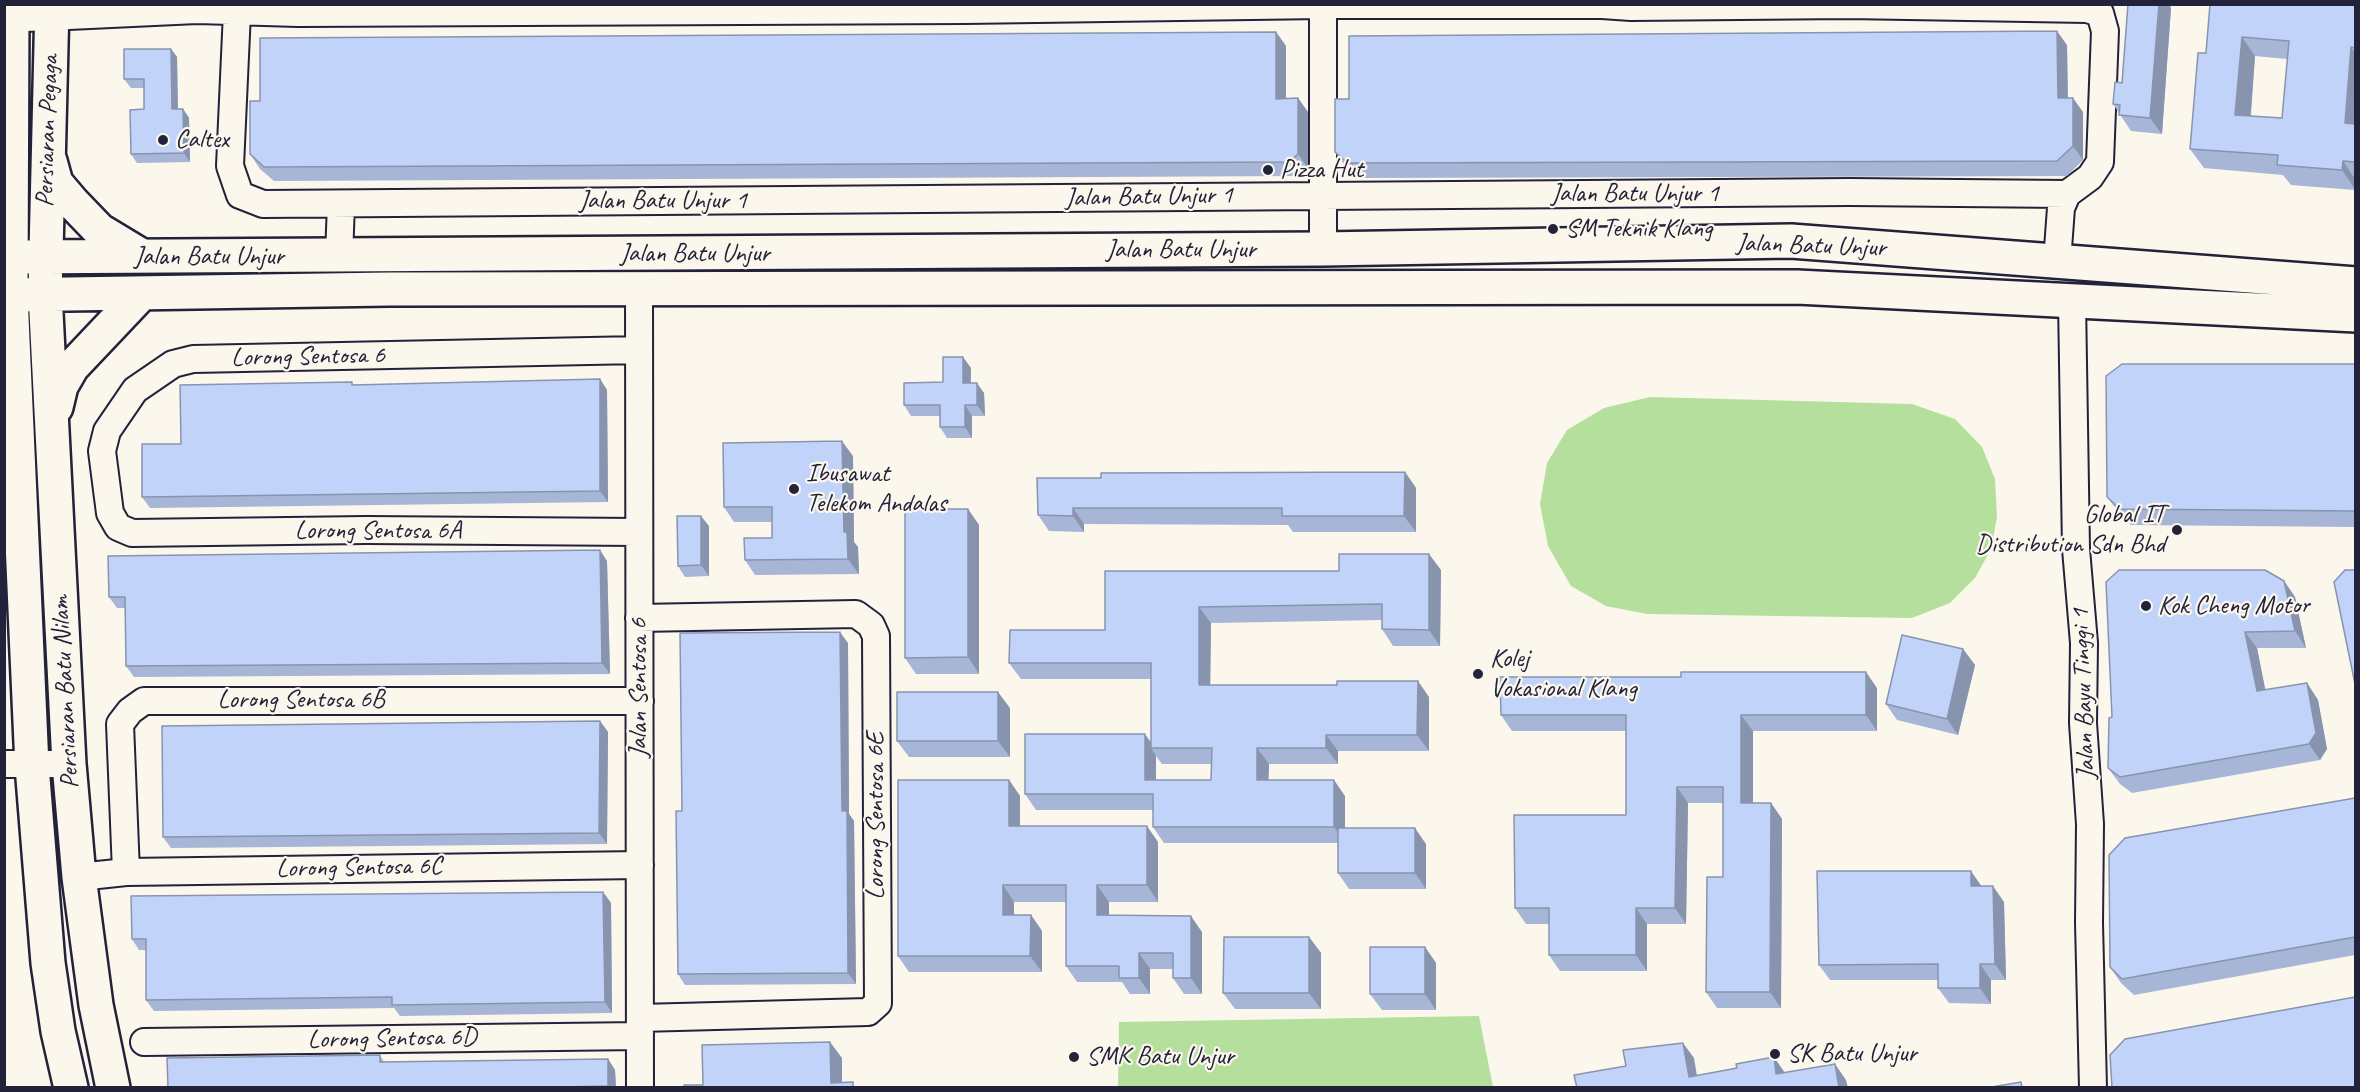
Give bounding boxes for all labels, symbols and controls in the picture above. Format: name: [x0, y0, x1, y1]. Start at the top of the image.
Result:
street label: Persiaran Pegaga: [30, 55, 66, 207]
place label: Caltex: [175, 124, 229, 156]
marker: Caltex: [156, 133, 170, 147]
place label: Pizza Hut: [1280, 154, 1363, 186]
marker: Pizza Hut: [1261, 163, 1275, 177]
street label: Jalan Batu Unjur 1: [1551, 178, 1719, 210]
street label: Jalan Batu Unjur 1: [1065, 180, 1233, 214]
street label: Jalan Batu Unjur 1: [579, 185, 747, 217]
place label: SM Teknik Klang: [1565, 213, 1712, 245]
marker: SM Teknik Klang: [1546, 222, 1560, 236]
street label: Jalan Batu Unjur: [1736, 228, 1886, 264]
street label: Jalan Batu Unjur: [1106, 234, 1256, 266]
street label: Jalan Batu Unjur: [620, 238, 770, 270]
street label: Jalan Batu Unjur: [134, 241, 284, 273]
street label: Lorong Sentosa 6: [231, 340, 385, 374]
place label: Ibusawat Telekom Andalas: [806, 458, 946, 520]
marker: Ibusawat Telekom Andalas: [787, 482, 801, 496]
place label: Global IT Distribution Sdn Bhd: [1975, 499, 2165, 560]
street label: Lorong Sentosa 6A: [295, 515, 461, 547]
marker: Global IT Distribution Sdn Bhd: [2170, 523, 2184, 537]
place label: Kok Cheng Motor: [2158, 590, 2310, 622]
street label: Persiaran Batu Nilam: [45, 595, 87, 789]
marker: Kok Cheng Motor: [2139, 599, 2153, 613]
street label: Jalan Bayu Tinggi 1: [2065, 608, 2103, 780]
street label: Jalan Sentosa 6: [623, 618, 655, 758]
place label: Kolej Vokasional Klang: [1490, 643, 1637, 704]
marker: Kolej Vokasional Klang: [1471, 667, 1485, 681]
street label: Lorong Sentosa 6B: [217, 684, 385, 716]
street label: Lorong Sentosa 6E: [860, 732, 892, 900]
street label: Lorong Sentosa 6C: [276, 851, 442, 885]
street label: Lorong Sentosa 6D: [307, 1022, 477, 1056]
place label: SK Batu Unjur: [1787, 1038, 1917, 1070]
place label: SMK Batu Unjur: [1086, 1041, 1234, 1073]
marker: SK Batu Unjur: [1768, 1047, 1782, 1061]
marker: SMK Batu Unjur: [1067, 1050, 1081, 1064]

